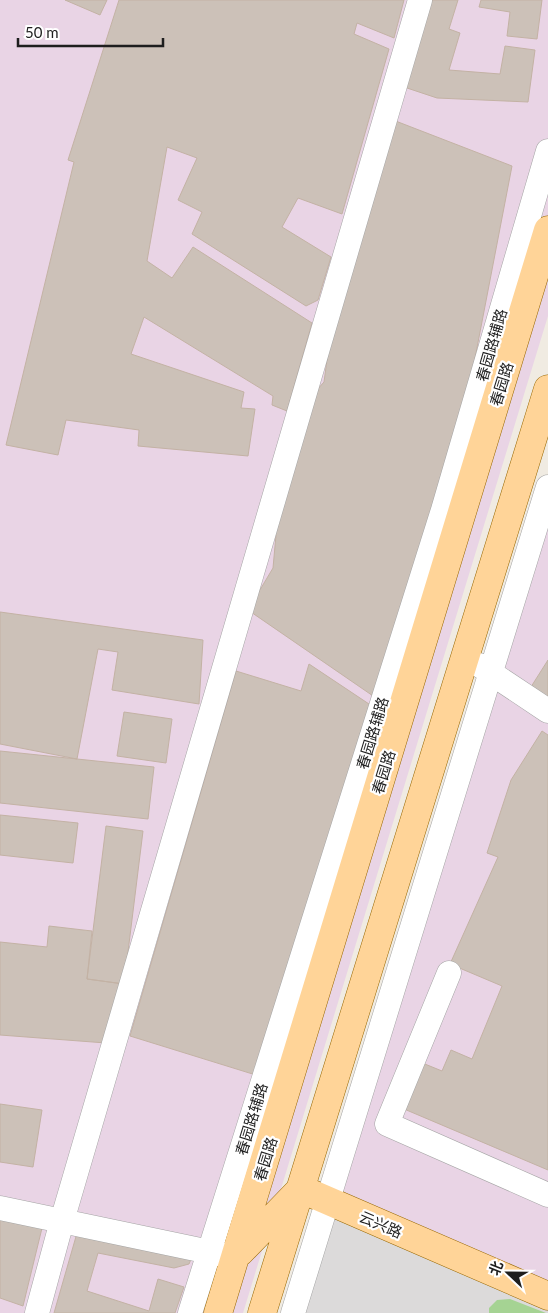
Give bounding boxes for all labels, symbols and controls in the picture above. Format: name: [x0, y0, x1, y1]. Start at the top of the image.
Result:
scale bar: [18, 15, 162, 47]
text: 50 m: [25, 23, 59, 41]
street label: 春园路辅路: [472, 306, 510, 384]
street label: 春园路: [486, 360, 516, 408]
street label: 春园路辅路: [352, 695, 392, 771]
street label: 春园路: [368, 748, 398, 796]
street label: 春园路辅路: [231, 1080, 271, 1158]
street label: 春园路: [250, 1135, 280, 1183]
street label: 云兴路: [357, 1207, 405, 1241]
north arrow: [483, 1248, 533, 1298]
text: 北: [485, 1258, 506, 1278]

